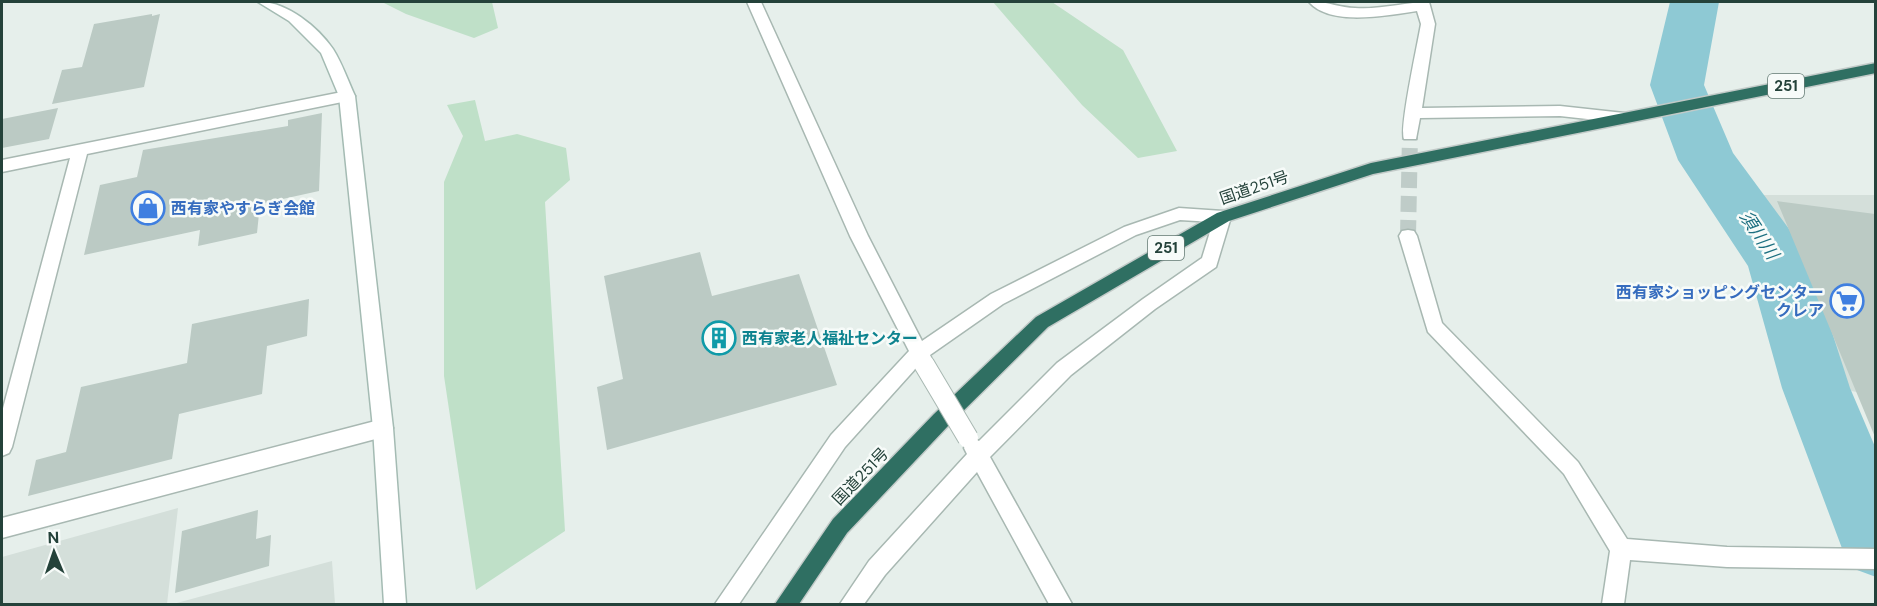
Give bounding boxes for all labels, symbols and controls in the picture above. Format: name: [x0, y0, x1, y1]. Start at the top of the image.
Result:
road number: 251: [1768, 74, 1804, 98]
street label: 国道251号: [1217, 166, 1292, 209]
shop icon: 西有家やすらぎ会館: [130, 190, 166, 226]
place label: 西有家やすらぎ会館: [171, 198, 315, 219]
water label: 須川川: [1734, 206, 1785, 266]
road number: 251: [1148, 236, 1184, 260]
place label: 西有家ショッピングセンター クレア: [1616, 282, 1824, 321]
supermarket icon: 西有家ショッピングセンター クレア: [1829, 283, 1865, 319]
building icon: 西有家老人福祉センター: [701, 320, 737, 356]
place label: 西有家老人福祉センター: [742, 328, 918, 349]
street label: 国道251号: [828, 443, 893, 510]
north arrow: [24, 522, 84, 582]
text: N: [47, 527, 60, 548]

